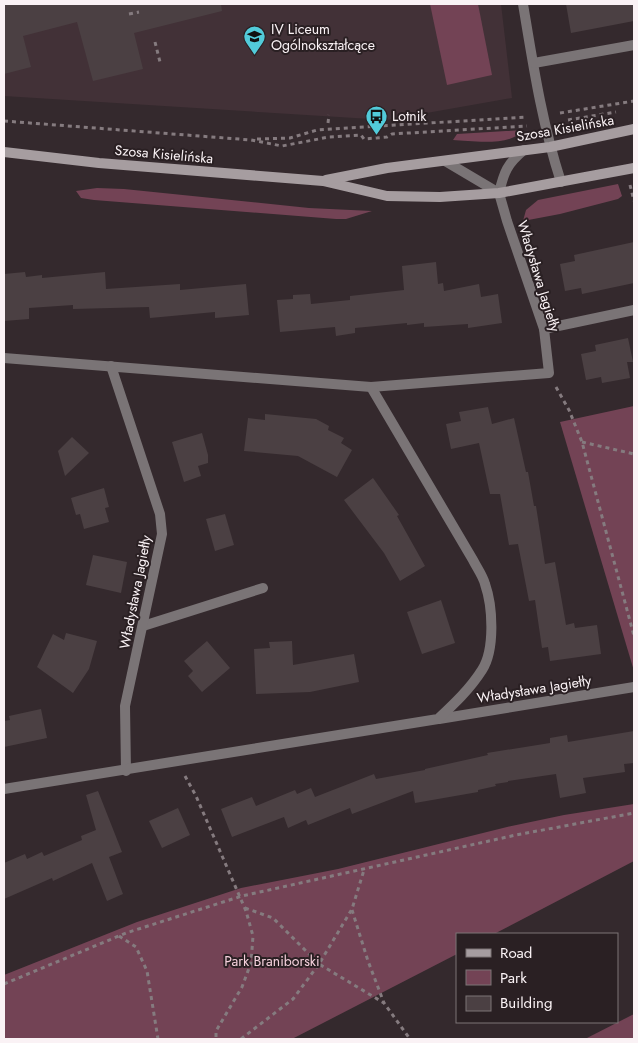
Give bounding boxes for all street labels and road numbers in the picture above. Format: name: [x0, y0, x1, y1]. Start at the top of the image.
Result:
street label: Szosa Kisielińska: [515, 110, 615, 146]
street label: Szosa Kisielińska: [114, 140, 214, 168]
street label: Władysława Jagiełły: [513, 218, 566, 335]
street label: Władysława Jagiełły: [114, 533, 156, 651]
street label: Władysława Jagiełły: [475, 670, 593, 708]

